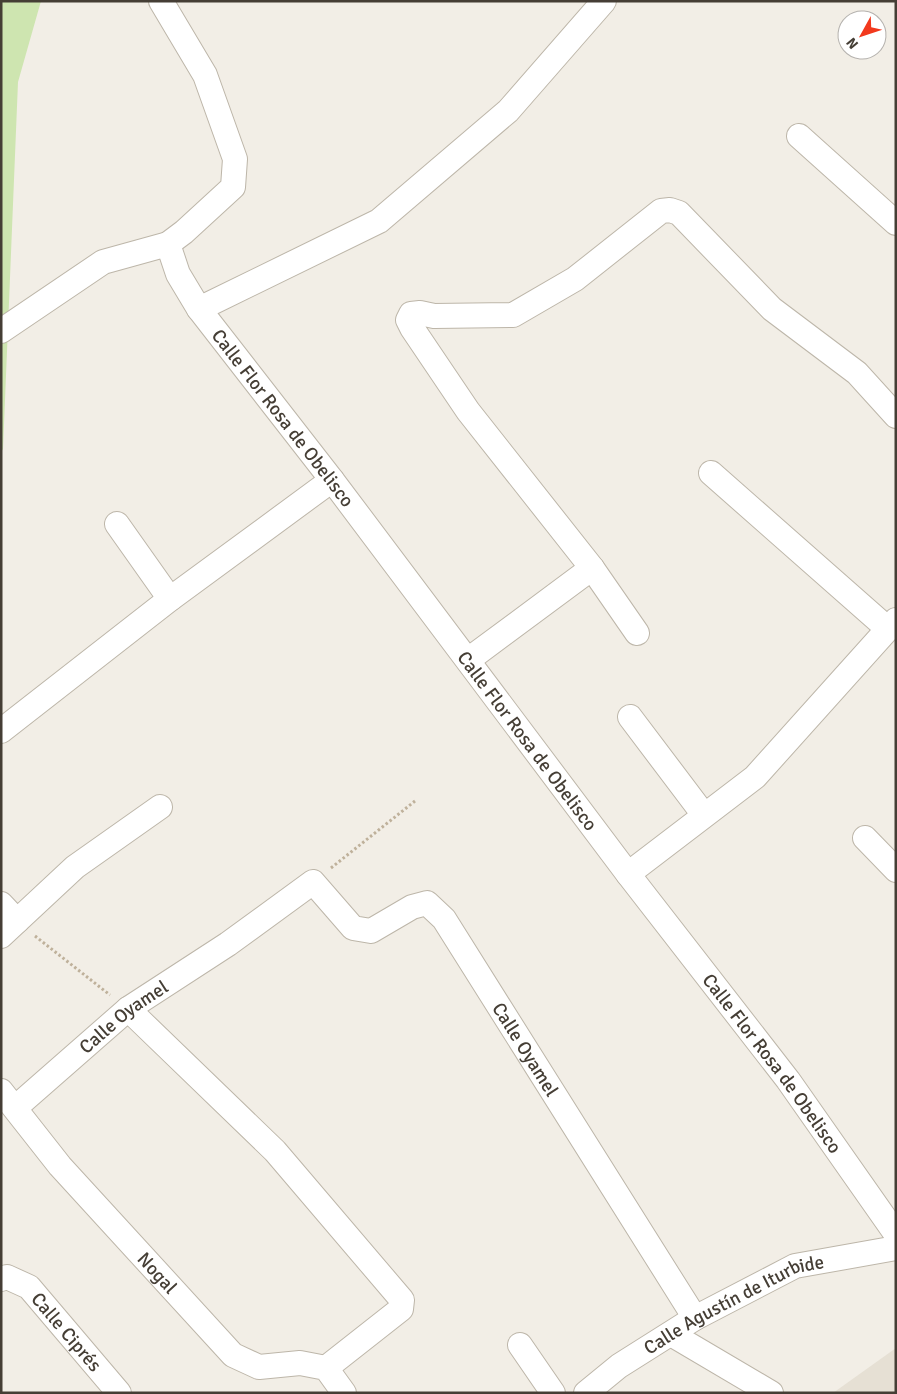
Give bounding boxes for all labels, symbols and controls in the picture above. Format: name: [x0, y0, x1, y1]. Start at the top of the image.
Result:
north arrow: [837, 10, 887, 60]
text: N: [843, 34, 862, 52]
street label: Calle Flor Rosa de Obelisco: [206, 325, 359, 512]
street label: Calle Flor Rosa de Obelisco: [452, 647, 602, 836]
street label: Calle Flor Rosa de Obelisco: [697, 969, 847, 1158]
street label: Calle Oyamel: [74, 975, 173, 1059]
street label: Calle Oyamel: [486, 998, 564, 1101]
street label: Nogal: [132, 1247, 182, 1299]
street label: Calle Agustín de Iturbide: [639, 1250, 826, 1360]
street label: Calle Ciprés: [26, 1288, 107, 1377]

